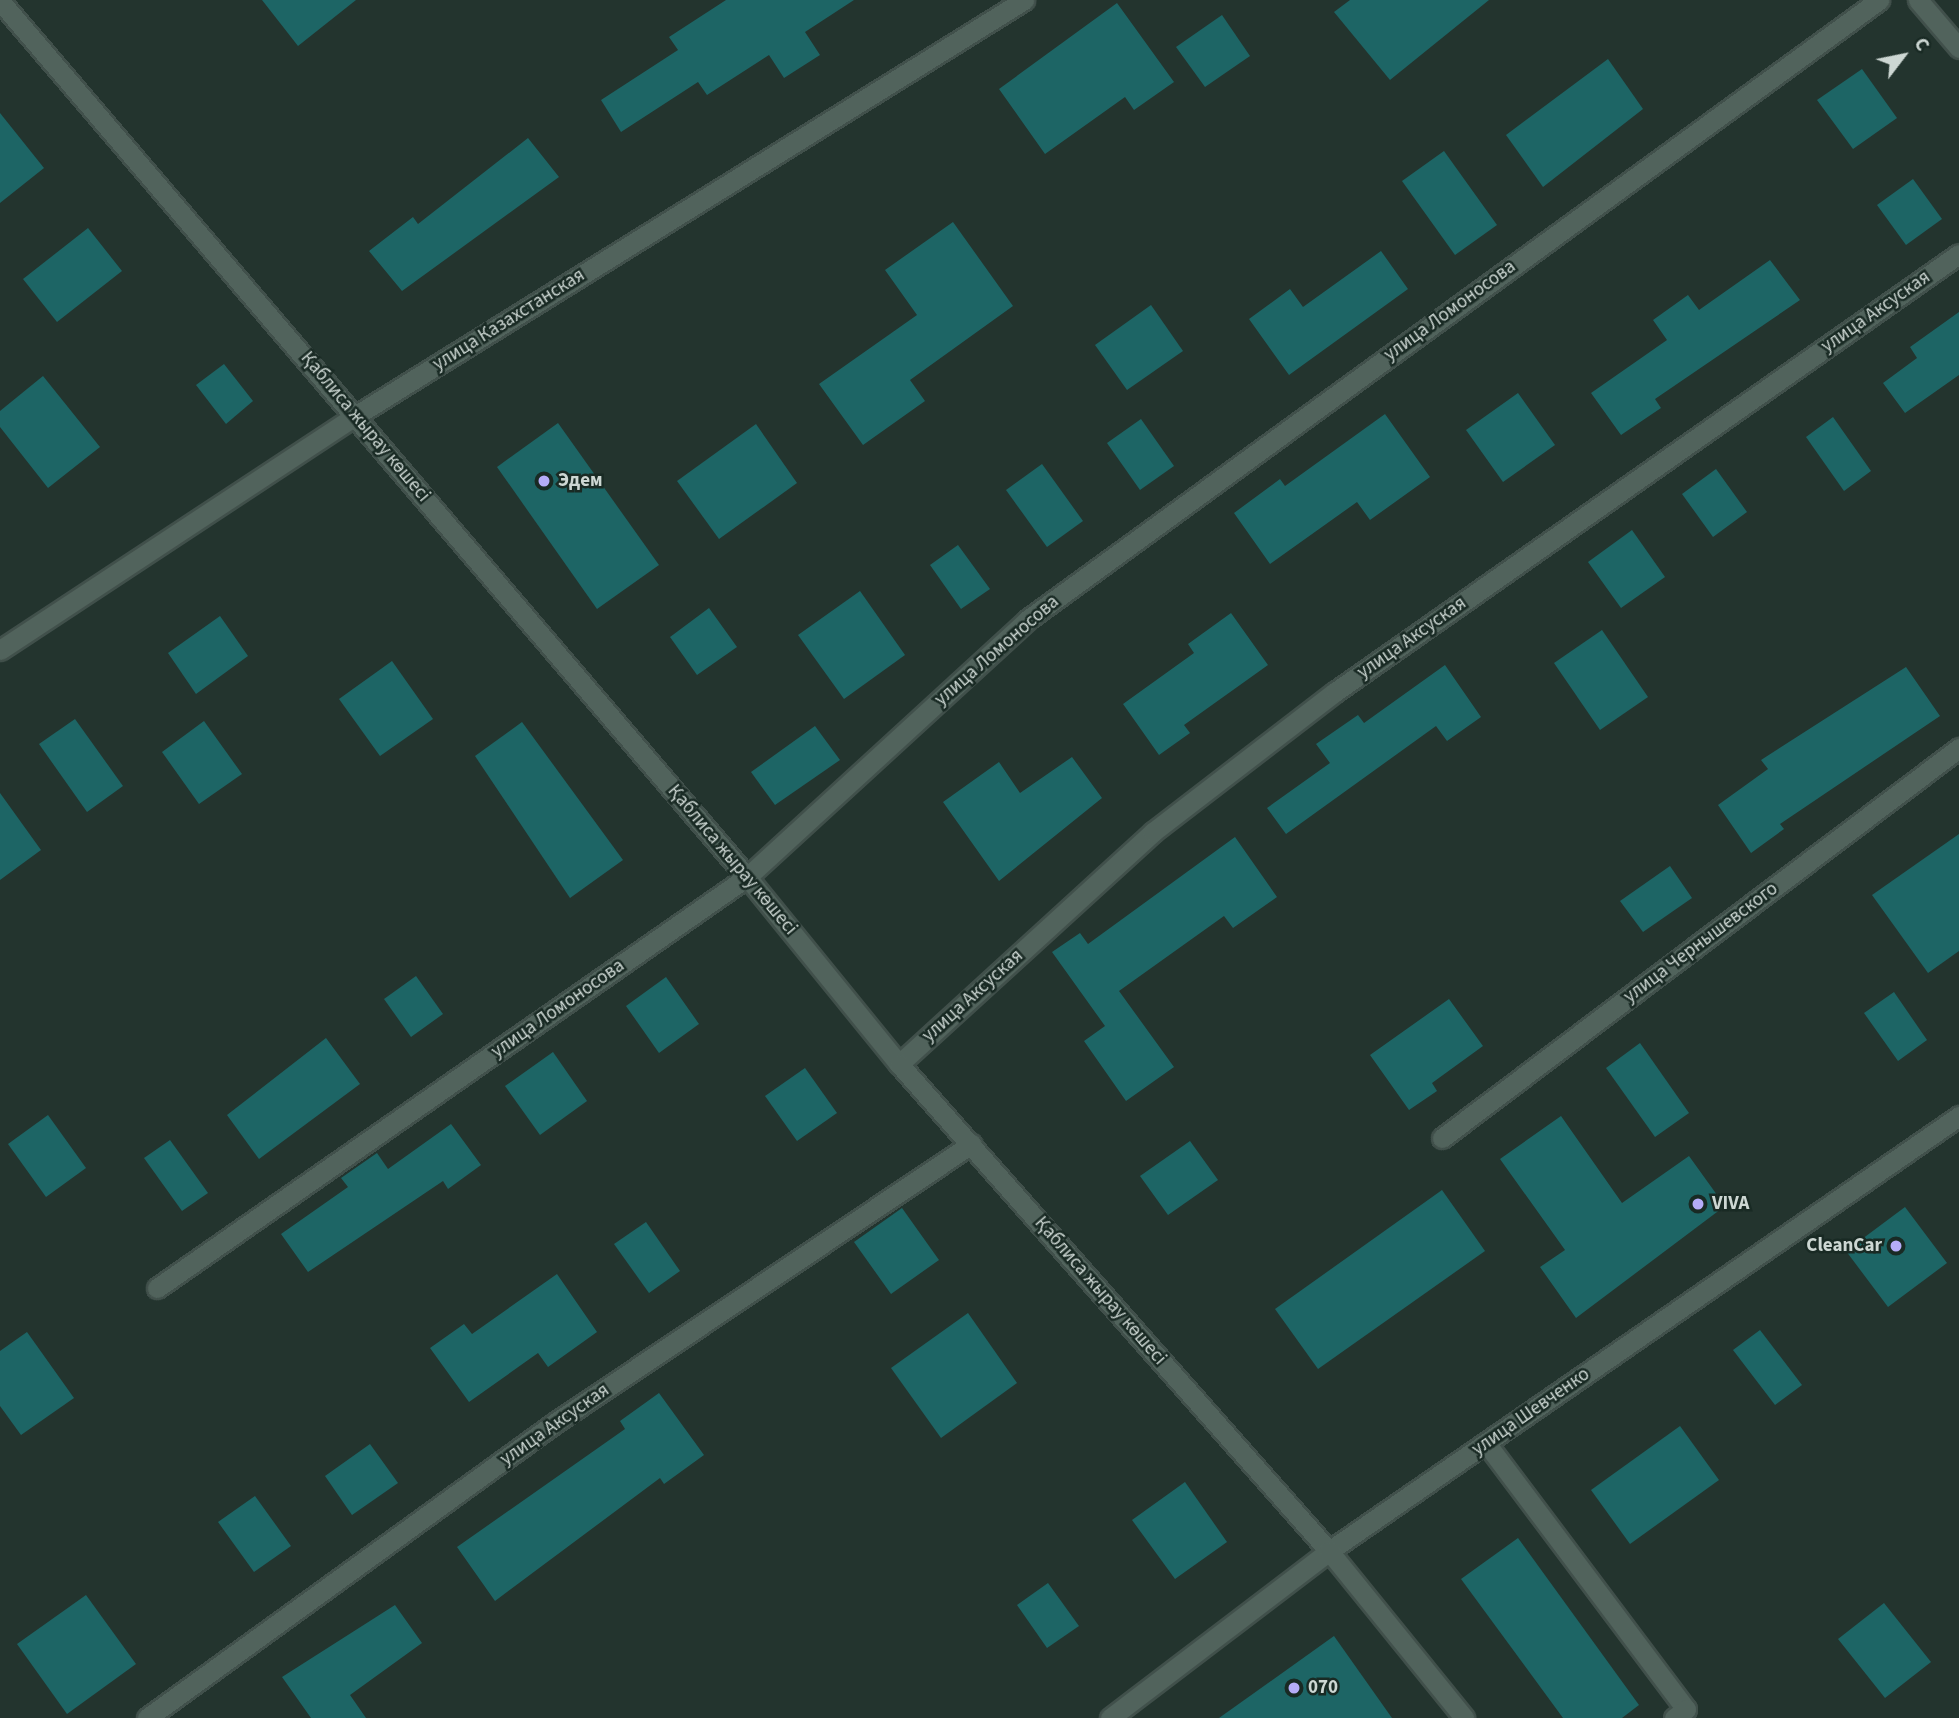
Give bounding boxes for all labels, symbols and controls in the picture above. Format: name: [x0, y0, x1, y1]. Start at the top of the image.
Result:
north arrow: [1868, 21, 1938, 91]
text: С: [1907, 33, 1936, 56]
street label: улица Ломоносова: [1380, 256, 1520, 366]
street label: улица Казахстанская: [429, 264, 589, 376]
street label: улица Аксуская: [1817, 266, 1935, 358]
street label: Қаблиса жырау көшесі: [295, 347, 435, 507]
place label: Эдем: [558, 470, 603, 492]
marker: Эдем: [536, 473, 552, 489]
street label: улица Ломоносова: [930, 591, 1064, 711]
street label: улица Аксуская: [1353, 592, 1471, 684]
street label: Қаблиса жырау көшесі: [662, 780, 802, 940]
street label: улица Чернышевского: [1619, 878, 1783, 1008]
street label: улица Аксуская: [918, 945, 1028, 1047]
street label: улица Ломоносова: [487, 955, 629, 1063]
place label: VIVA: [1712, 1193, 1749, 1215]
marker: VIVA: [1690, 1196, 1706, 1212]
street label: Қаблиса жырау көшесі: [1029, 1212, 1171, 1370]
place label: CleanCar: [1806, 1235, 1882, 1257]
marker: CleanCar: [1888, 1238, 1904, 1254]
street label: улица Шевченко: [1468, 1363, 1594, 1461]
street label: улица Аксуская: [496, 1379, 614, 1471]
place label: 070: [1308, 1677, 1338, 1699]
marker: 070: [1286, 1680, 1302, 1696]

